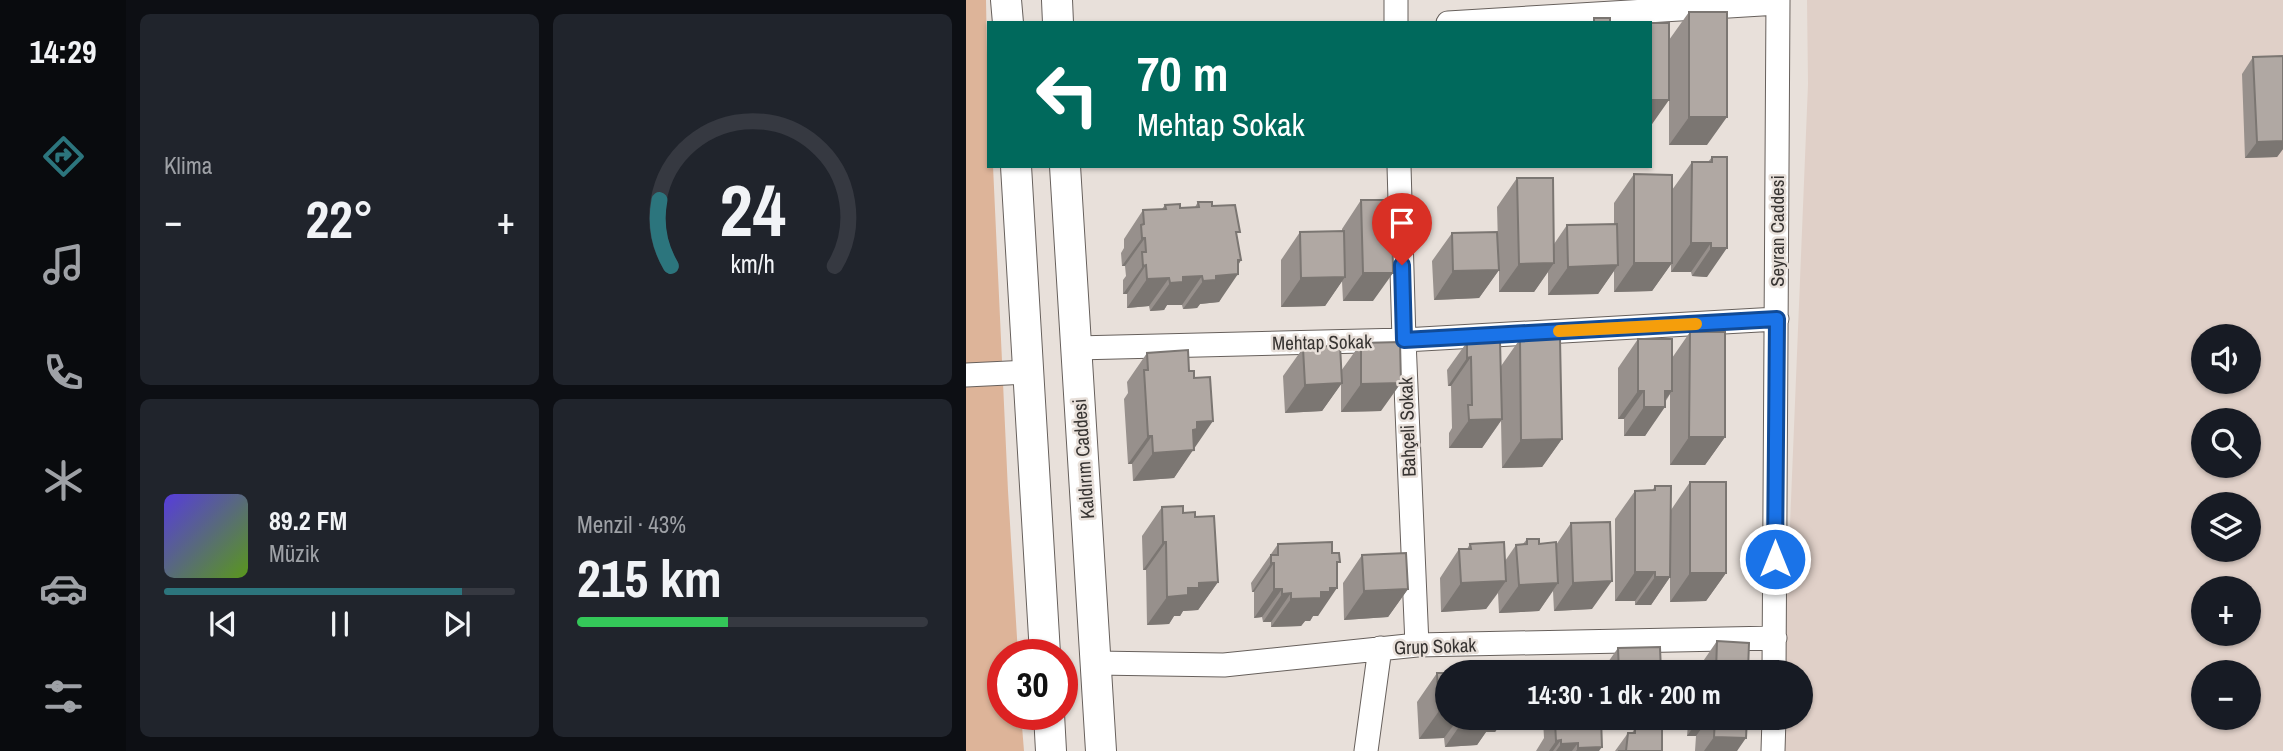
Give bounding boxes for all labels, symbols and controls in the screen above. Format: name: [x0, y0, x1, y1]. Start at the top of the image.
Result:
text: 14:29: [29, 30, 97, 73]
text: 70 m: [1137, 40, 1229, 106]
icon: left: [1022, 49, 1113, 140]
text: Mehtap Sokak: [1137, 103, 1305, 146]
icon: directions: [39, 132, 88, 181]
text: Klima: [164, 150, 212, 181]
text: 24: [719, 161, 786, 259]
street label: Seyran Caddesi: [1764, 175, 1790, 287]
text: 22°: [305, 184, 374, 254]
pin: [1372, 193, 1432, 265]
text: −: [164, 195, 182, 246]
text: +: [497, 195, 515, 246]
icon: arrive: [1383, 204, 1421, 242]
icon: music: [39, 240, 88, 289]
text: km/h: [730, 246, 775, 280]
map controls: [2191, 324, 2261, 730]
button: sound: [2191, 324, 2261, 394]
street label: Mehtap Sokak: [1272, 328, 1372, 356]
icon: phone: [39, 348, 88, 397]
street label: Bahçeli Sokak: [1392, 377, 1422, 477]
street label: Kaldırım Caddesi: [1066, 398, 1100, 520]
button: search: [2191, 408, 2261, 478]
icon: climate: [39, 456, 88, 505]
button: layers: [2191, 492, 2261, 562]
text: 89.2 FM: [269, 503, 347, 538]
text: Menzil · 43%: [577, 509, 686, 540]
position arrow: [1738, 522, 1812, 596]
text: Müzik: [269, 538, 319, 569]
text: 215 km: [577, 543, 722, 613]
icon: car: [39, 564, 88, 613]
button: +: [2191, 576, 2261, 646]
icon: previous: [204, 605, 242, 643]
icon: pause: [321, 605, 359, 643]
icon: next: [438, 605, 476, 643]
street label: Grup Sokak: [1393, 632, 1477, 660]
speed limit sign: 30: [987, 639, 1078, 730]
button: −: [2191, 660, 2261, 730]
icon: filters: [39, 672, 88, 721]
text: 14:30 · 1 dk · 200 m: [1527, 677, 1721, 712]

